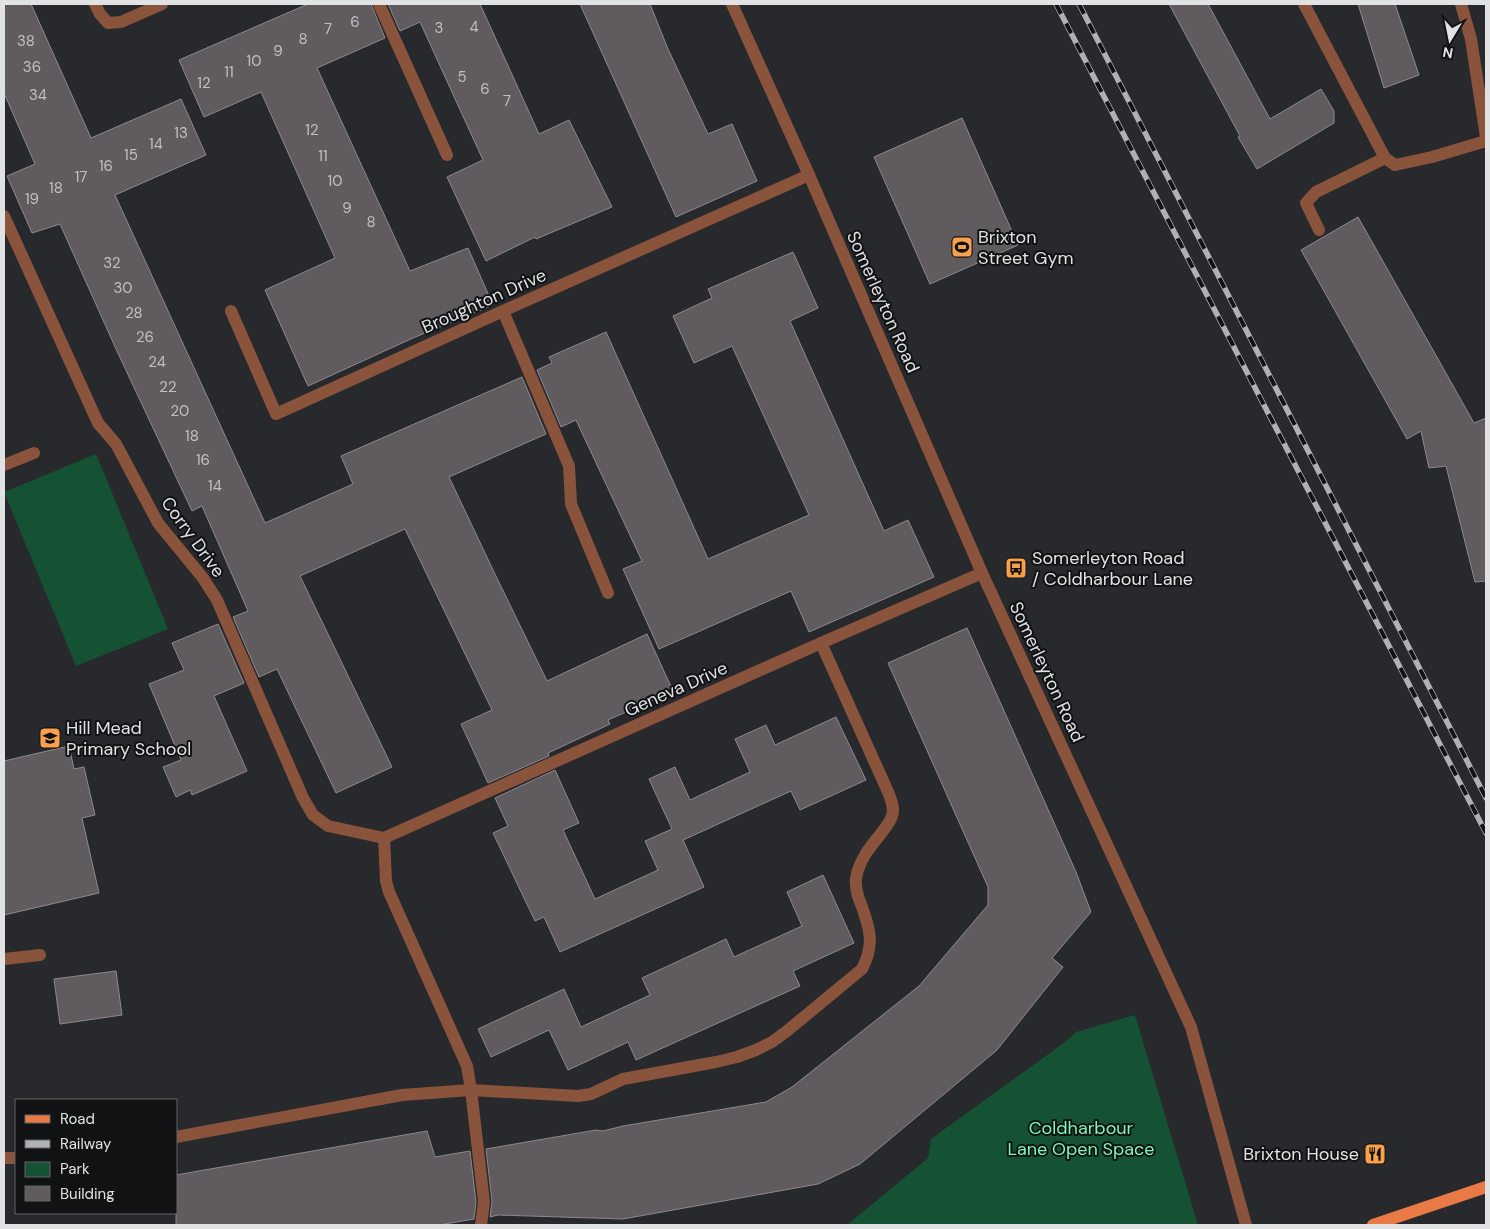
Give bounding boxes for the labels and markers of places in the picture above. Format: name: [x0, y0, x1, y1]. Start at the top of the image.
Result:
place label: Brixton Street Gym: [978, 225, 1074, 270]
sports icon: Brixton Street Gym: [950, 235, 974, 259]
place label: Somerleyton Road / Coldharbour Lane: [1032, 546, 1193, 591]
bus stop icon: Somerleyton Road / Coldharbour Lane: [1004, 556, 1028, 580]
place label: Hill Mead Primary School: [66, 716, 191, 761]
school or university icon: Hill Mead Primary School: [38, 726, 62, 750]
place label: Brixton House: [1243, 1142, 1359, 1166]
restaurant icon: Brixton House: [1363, 1142, 1387, 1166]

